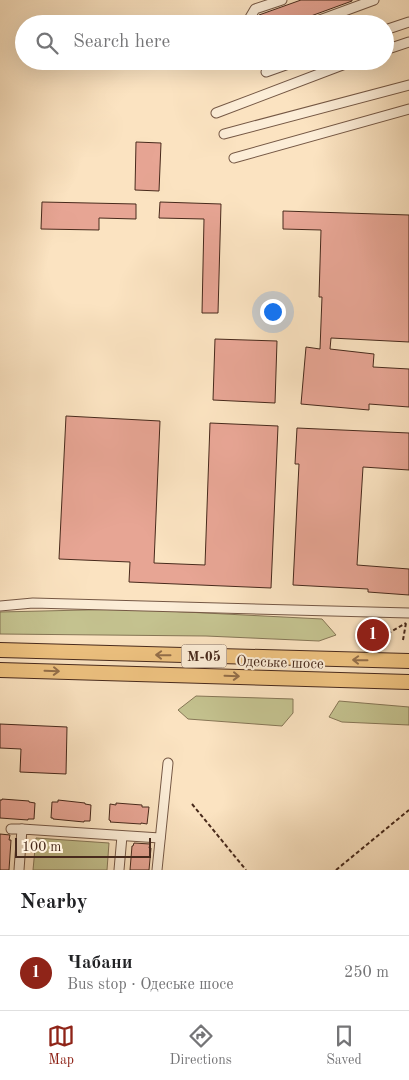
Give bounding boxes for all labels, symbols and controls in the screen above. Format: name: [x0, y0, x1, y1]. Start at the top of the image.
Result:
search box: [15, 15, 394, 70]
icon: search: [33, 29, 61, 57]
text: Search here: [73, 33, 170, 52]
your location: [260, 299, 286, 325]
pin: 1: [357, 616, 389, 654]
road number: М-05: [182, 644, 226, 668]
one-way arrow: [155, 650, 171, 659]
street label: Одеське шосе: [236, 654, 324, 673]
one-way arrow: [353, 655, 369, 665]
one-way arrow: [43, 667, 59, 676]
one-way arrow: [223, 672, 239, 681]
scale bar: [15, 835, 151, 858]
text: 100 m: [22, 840, 61, 854]
text: Nearby: [20, 892, 88, 913]
text: Чабани: [67, 954, 133, 973]
text: 1: [31, 965, 41, 981]
text: 250 m: [344, 965, 389, 981]
text: Bus stop · Одеське шосе: [67, 977, 234, 993]
tab: Map: [47, 1022, 75, 1069]
tab: Directions: [170, 1022, 232, 1069]
tab: Saved: [326, 1022, 362, 1069]

